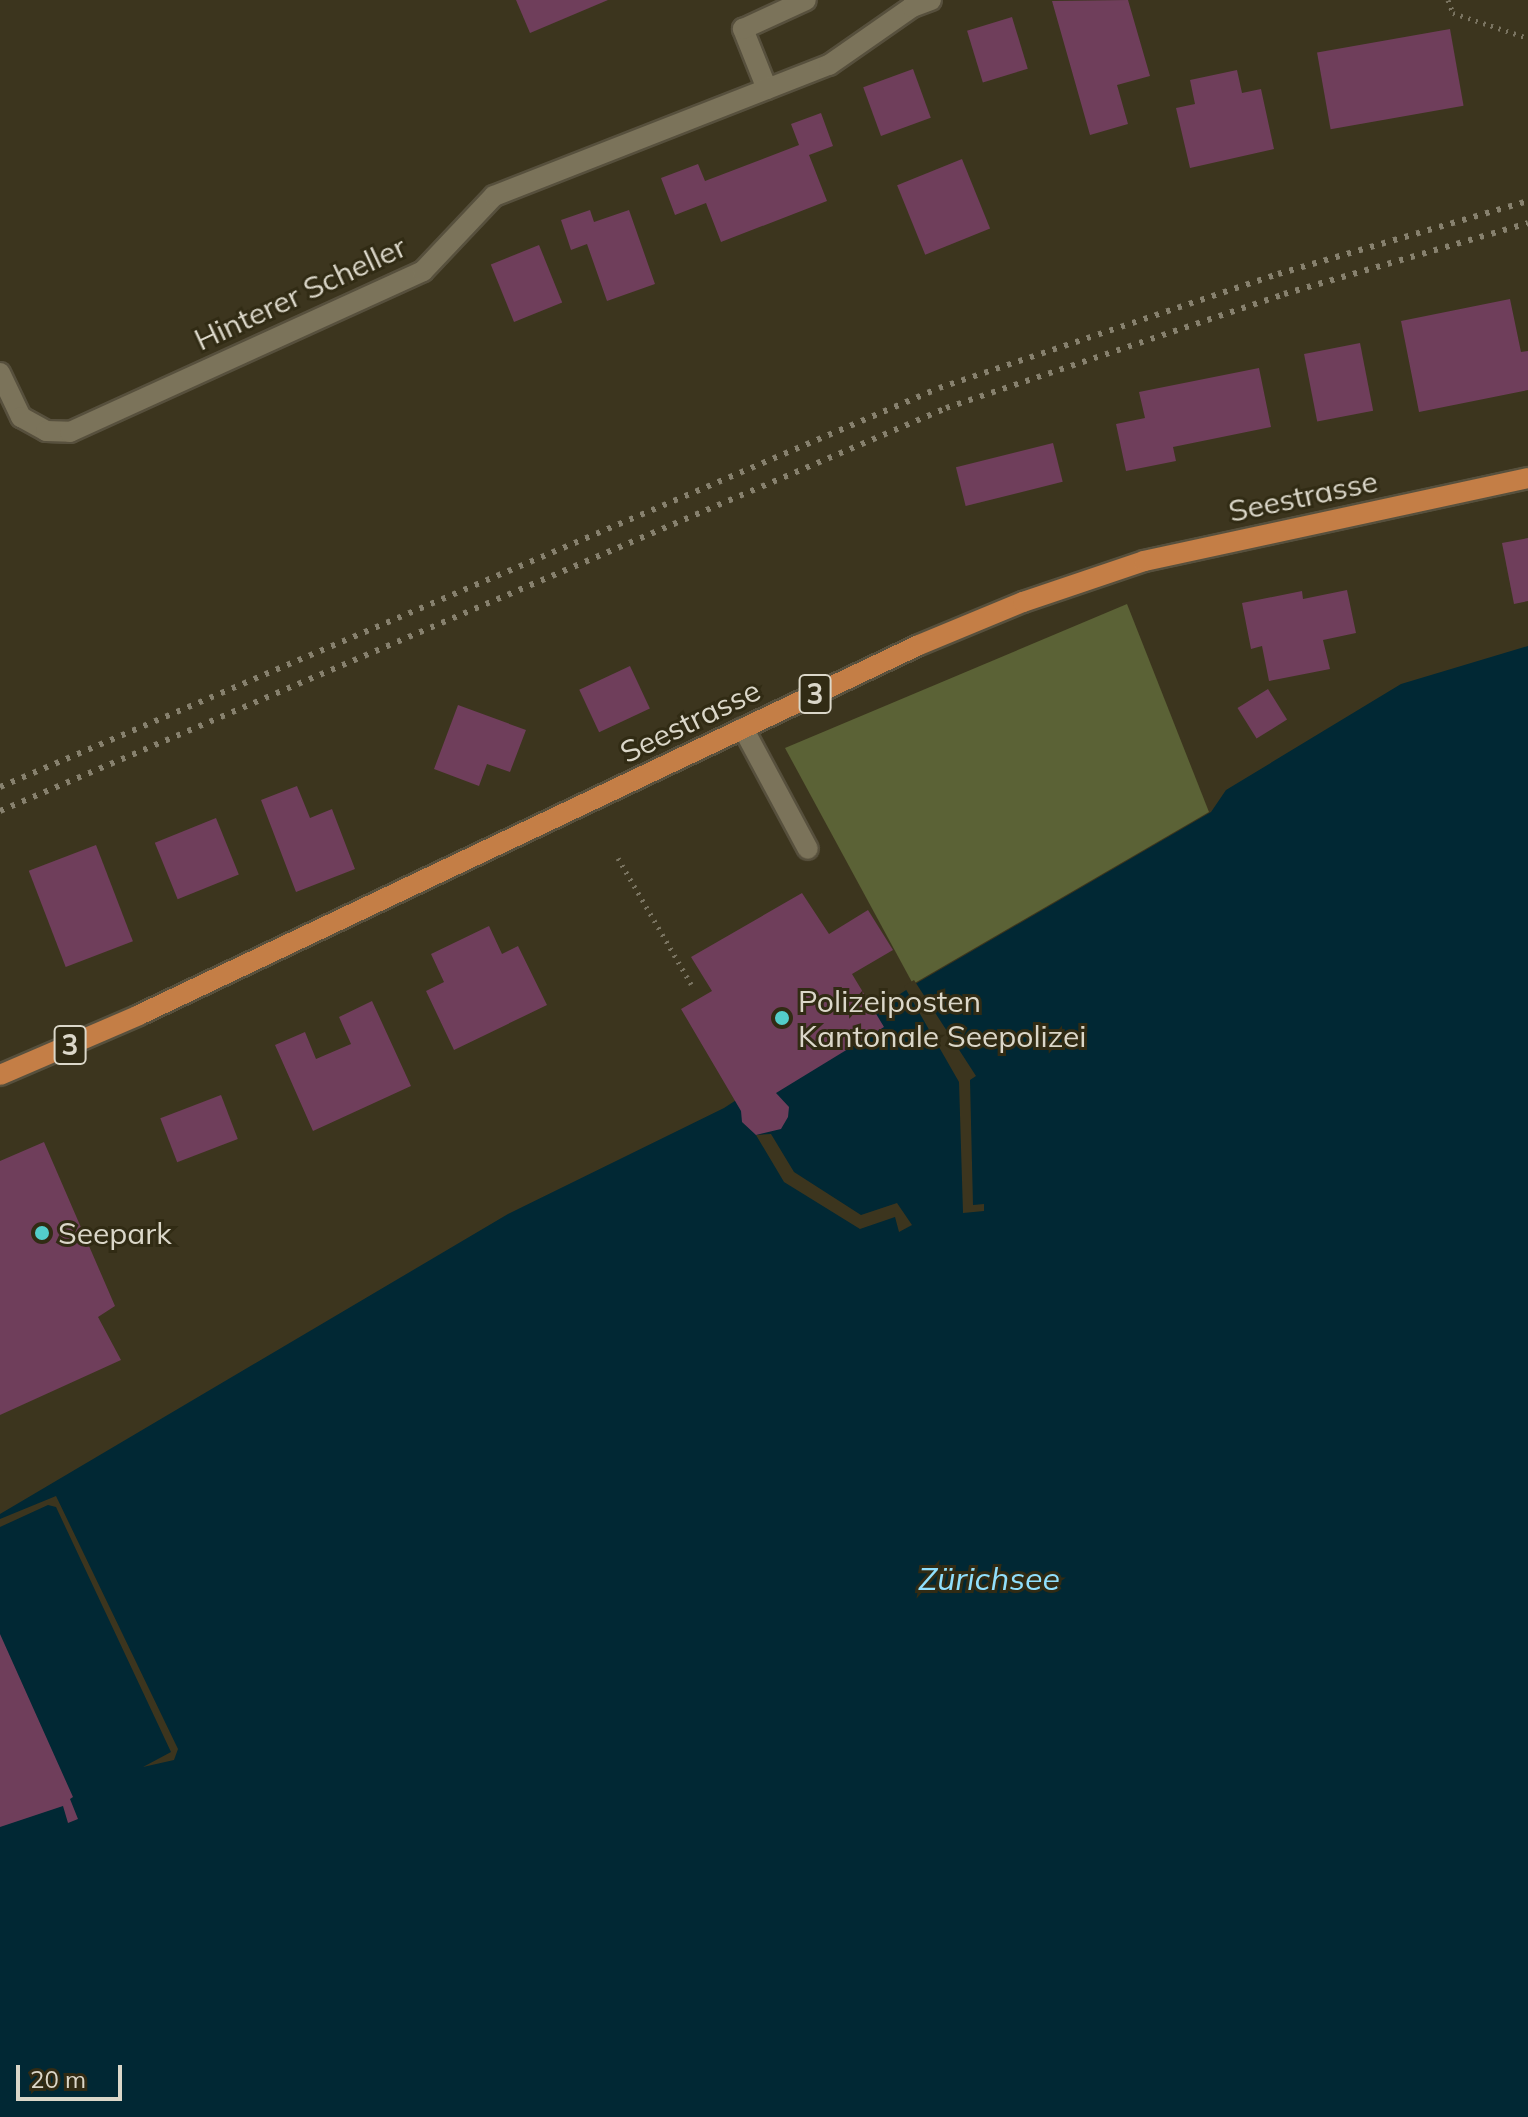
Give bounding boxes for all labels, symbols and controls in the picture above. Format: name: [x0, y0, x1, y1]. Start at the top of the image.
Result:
street label: Hinterer Scheller: [189, 228, 411, 358]
street label: Seestrasse: [1225, 463, 1381, 529]
road number: 3: [797, 670, 833, 718]
street label: Seestrasse: [614, 672, 766, 770]
place label: Polizeiposten Kantonale Seepolizei: [798, 983, 1086, 1054]
marker: Polizeiposten Kantonale Seepolizei: [773, 1009, 791, 1027]
road number: 3: [52, 1021, 88, 1069]
place label: Seepark: [58, 1215, 172, 1251]
marker: Seepark: [33, 1224, 51, 1242]
water label: Zürichsee: [918, 1559, 1060, 1597]
scale bar: [20, 2049, 126, 2099]
text: 20 m: [30, 2064, 86, 2094]

